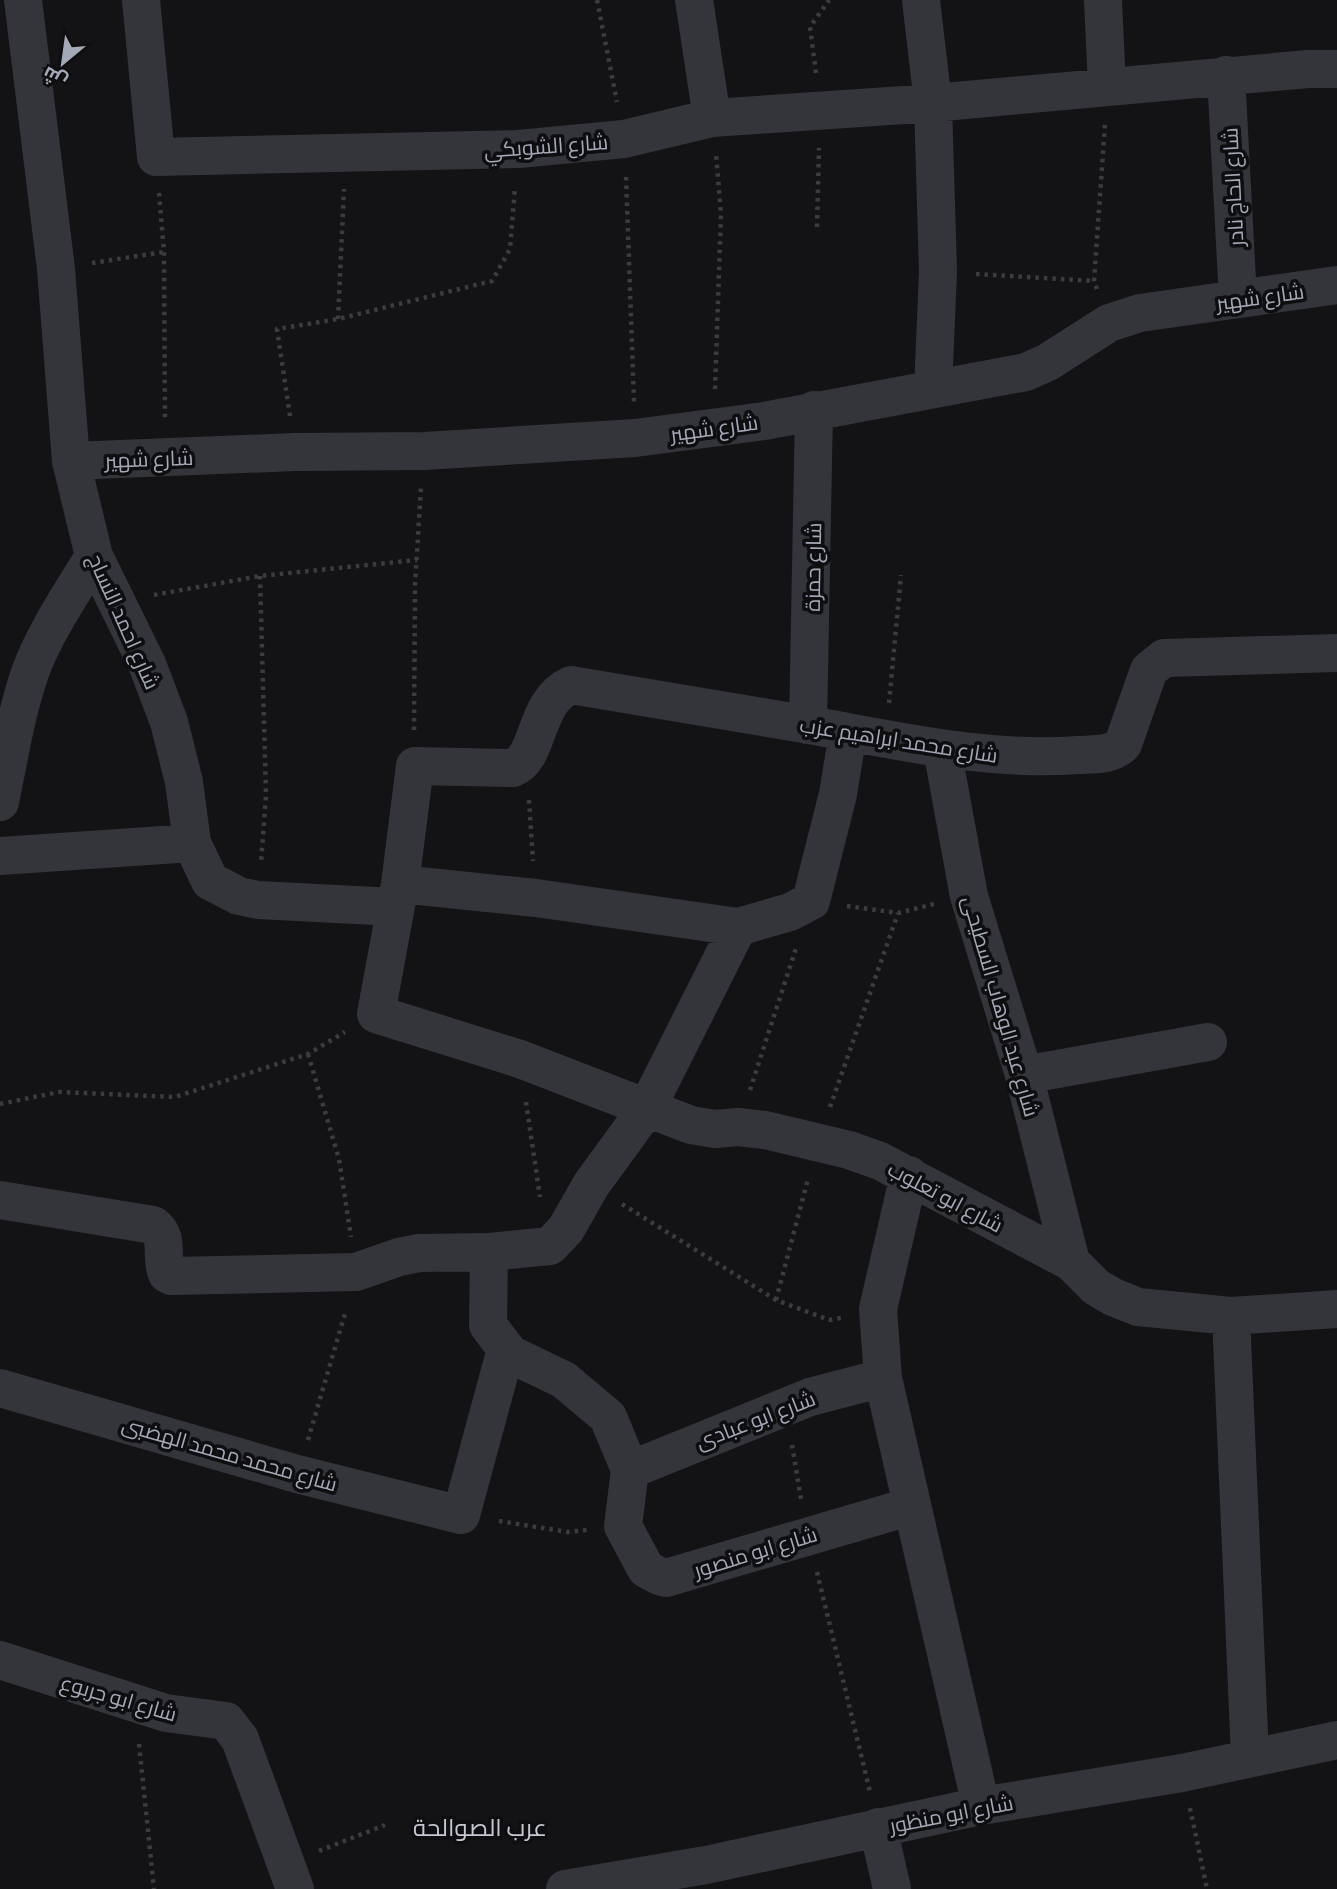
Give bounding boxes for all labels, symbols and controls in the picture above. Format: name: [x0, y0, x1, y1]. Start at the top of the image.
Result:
north arrow: [28, 28, 98, 98]
text: ش: [38, 61, 71, 94]
street label: شارع الحاج نادر: [1216, 127, 1251, 248]
street label: شارع الشوبكي: [483, 128, 609, 167]
street label: شارع شهير: [1213, 277, 1306, 318]
street label: شارع شهير: [667, 408, 760, 449]
street label: شارع شهير: [103, 444, 194, 475]
street label: شارع حمزة: [799, 522, 828, 612]
street label: شارع احمد النساج: [81, 549, 166, 694]
street label: شارع محمد ابراهيم عزب: [798, 711, 1000, 770]
street label: شارع عبد الوهاب السطيحى: [956, 893, 1046, 1120]
street label: شارع ابو تعلوب: [883, 1155, 1008, 1239]
street label: شارع ابو عبادى: [692, 1385, 819, 1456]
street label: شارع محمد محمد الهضبى: [119, 1410, 341, 1499]
street label: شارع ابو منصور: [689, 1520, 821, 1585]
street label: شارع ابو جربوع: [57, 1668, 180, 1728]
street label: شارع ابو منظور: [886, 1789, 1016, 1840]
district label: عرب الصوالحة: [413, 1812, 547, 1841]

